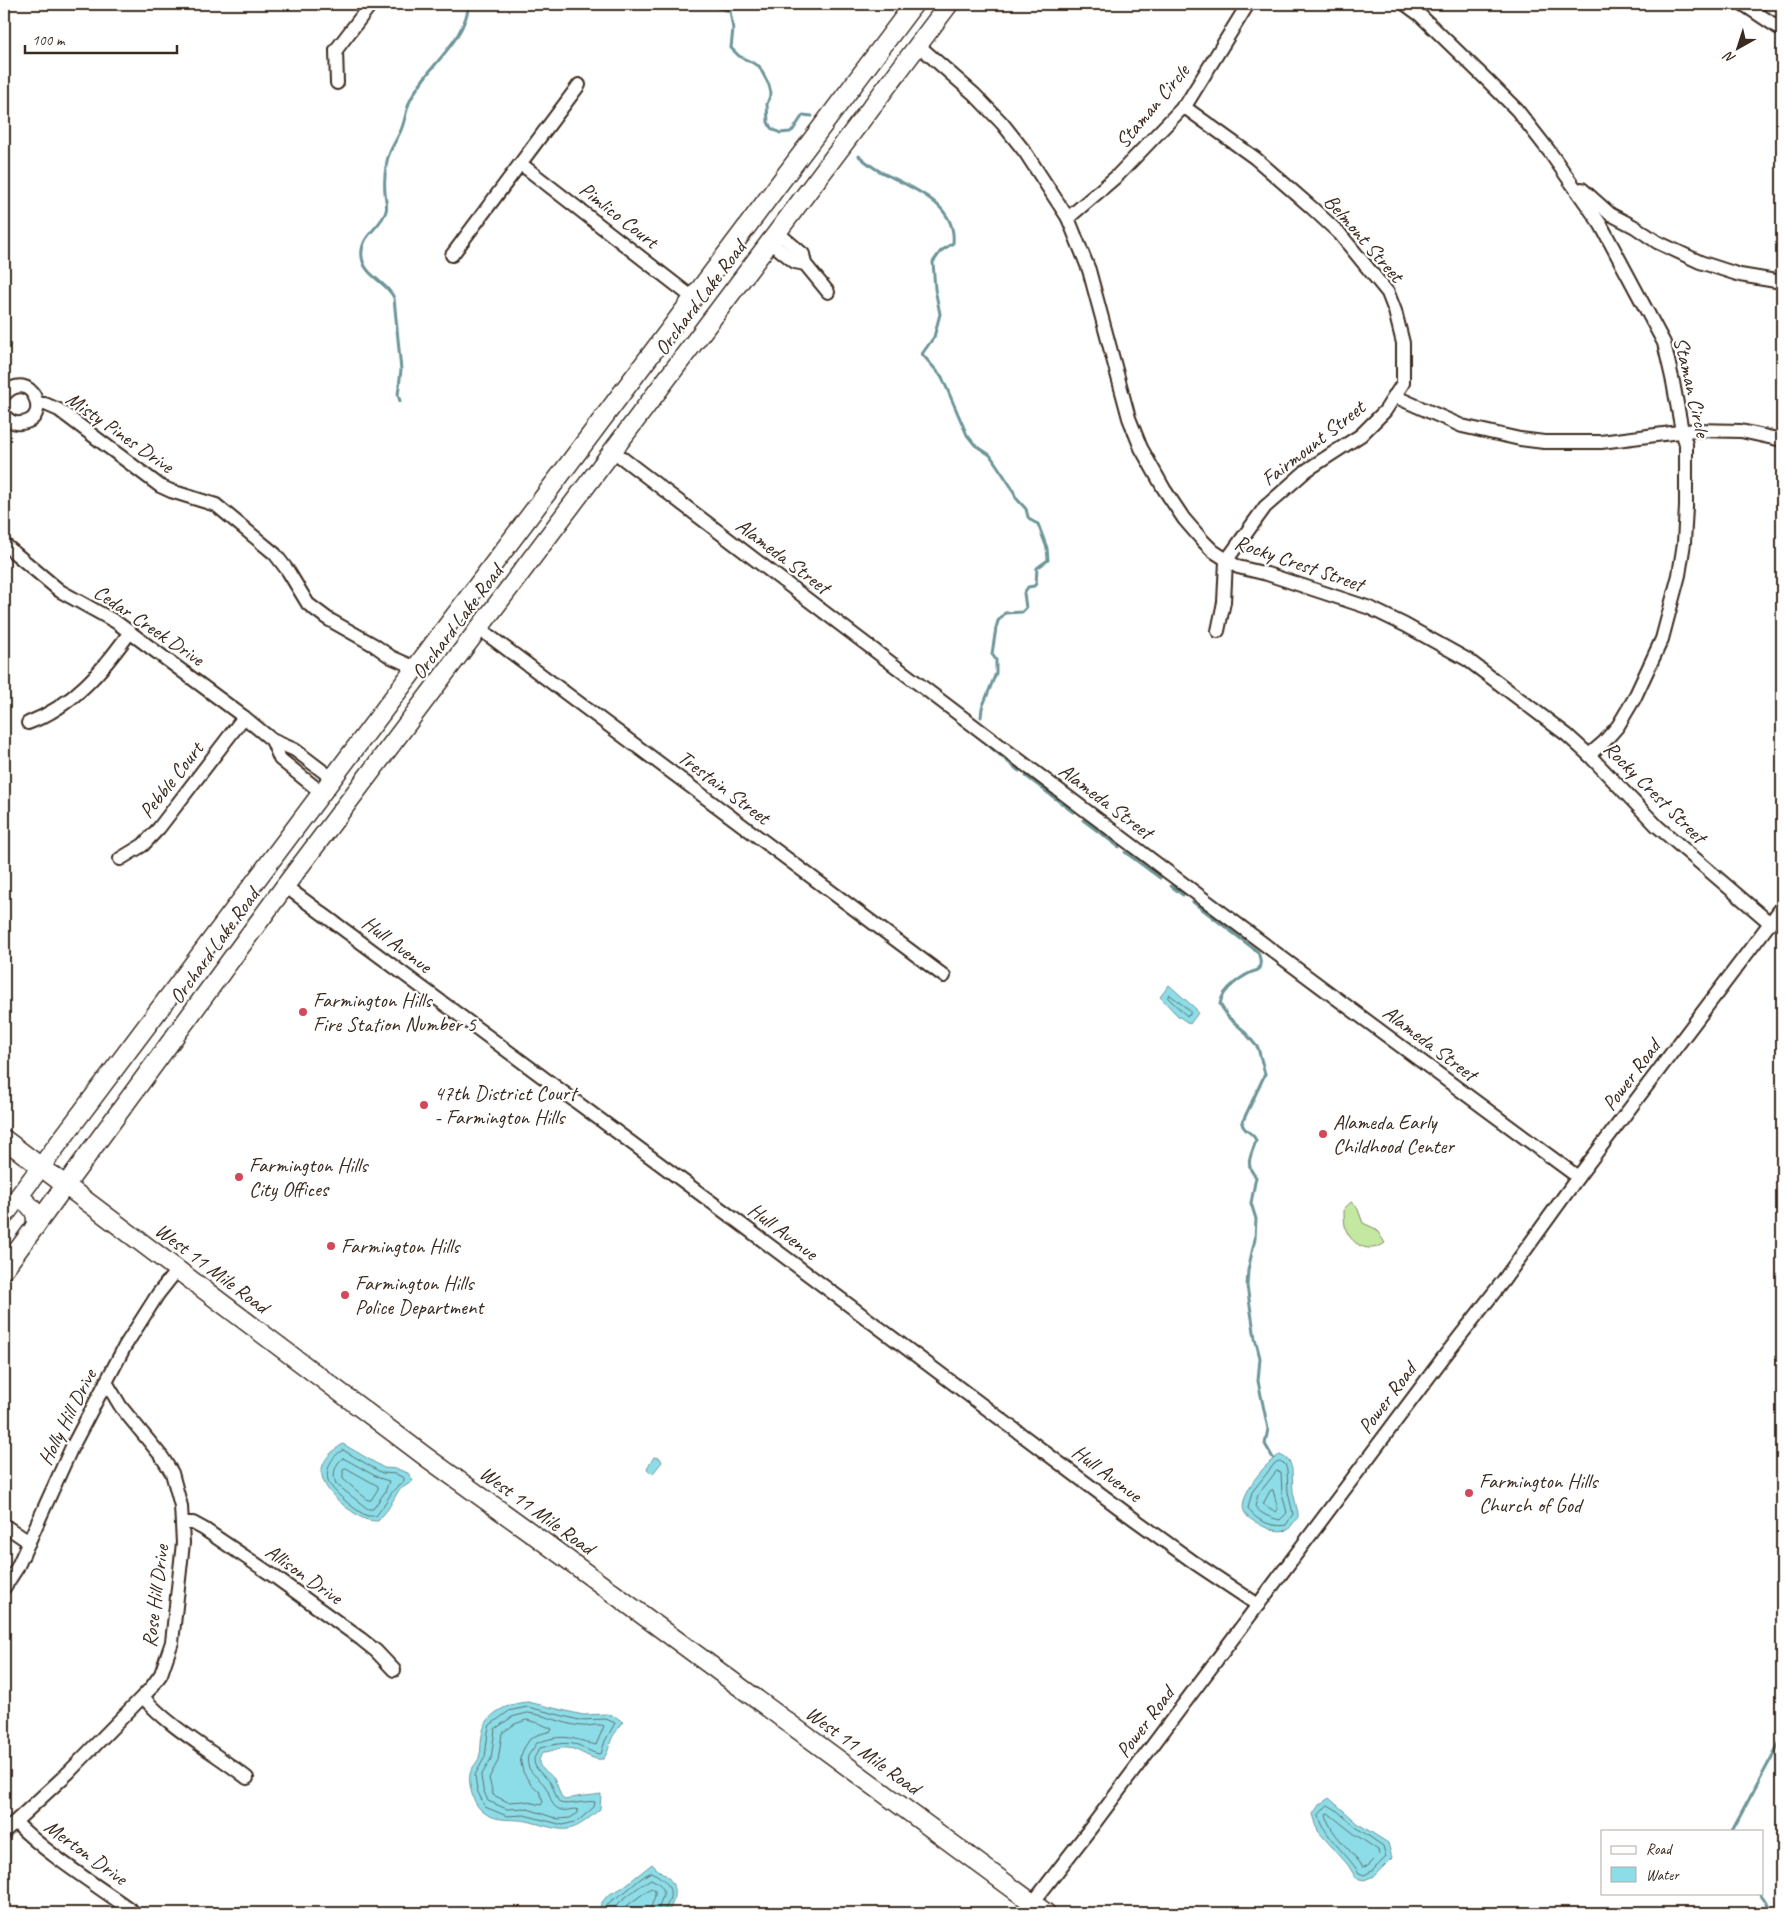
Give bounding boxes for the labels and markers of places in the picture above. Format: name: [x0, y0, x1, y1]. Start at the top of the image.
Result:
place label: Farmington Hills Fire Station Number 5: [313, 987, 478, 1037]
marker: Farmington Hills Fire Station Number 5: [297, 1006, 309, 1018]
place label: 47th District Court - Farmington Hills: [434, 1080, 579, 1130]
marker: 47th District Court - Farmington Hills: [418, 1099, 430, 1111]
place label: Alameda Early Childhood Center: [1333, 1109, 1455, 1159]
marker: Alameda Early Childhood Center: [1317, 1128, 1329, 1140]
place label: Farmington Hills City Offices: [249, 1152, 369, 1202]
marker: Farmington Hills City Offices: [233, 1171, 245, 1183]
place label: Farmington Hills: [341, 1233, 461, 1259]
marker: Farmington Hills: [325, 1240, 337, 1252]
place label: Farmington Hills Police Department: [355, 1270, 485, 1320]
marker: Farmington Hills Police Department: [339, 1289, 351, 1301]
place label: Farmington Hills Church of God: [1479, 1468, 1599, 1518]
marker: Farmington Hills Church of God: [1463, 1487, 1475, 1499]

